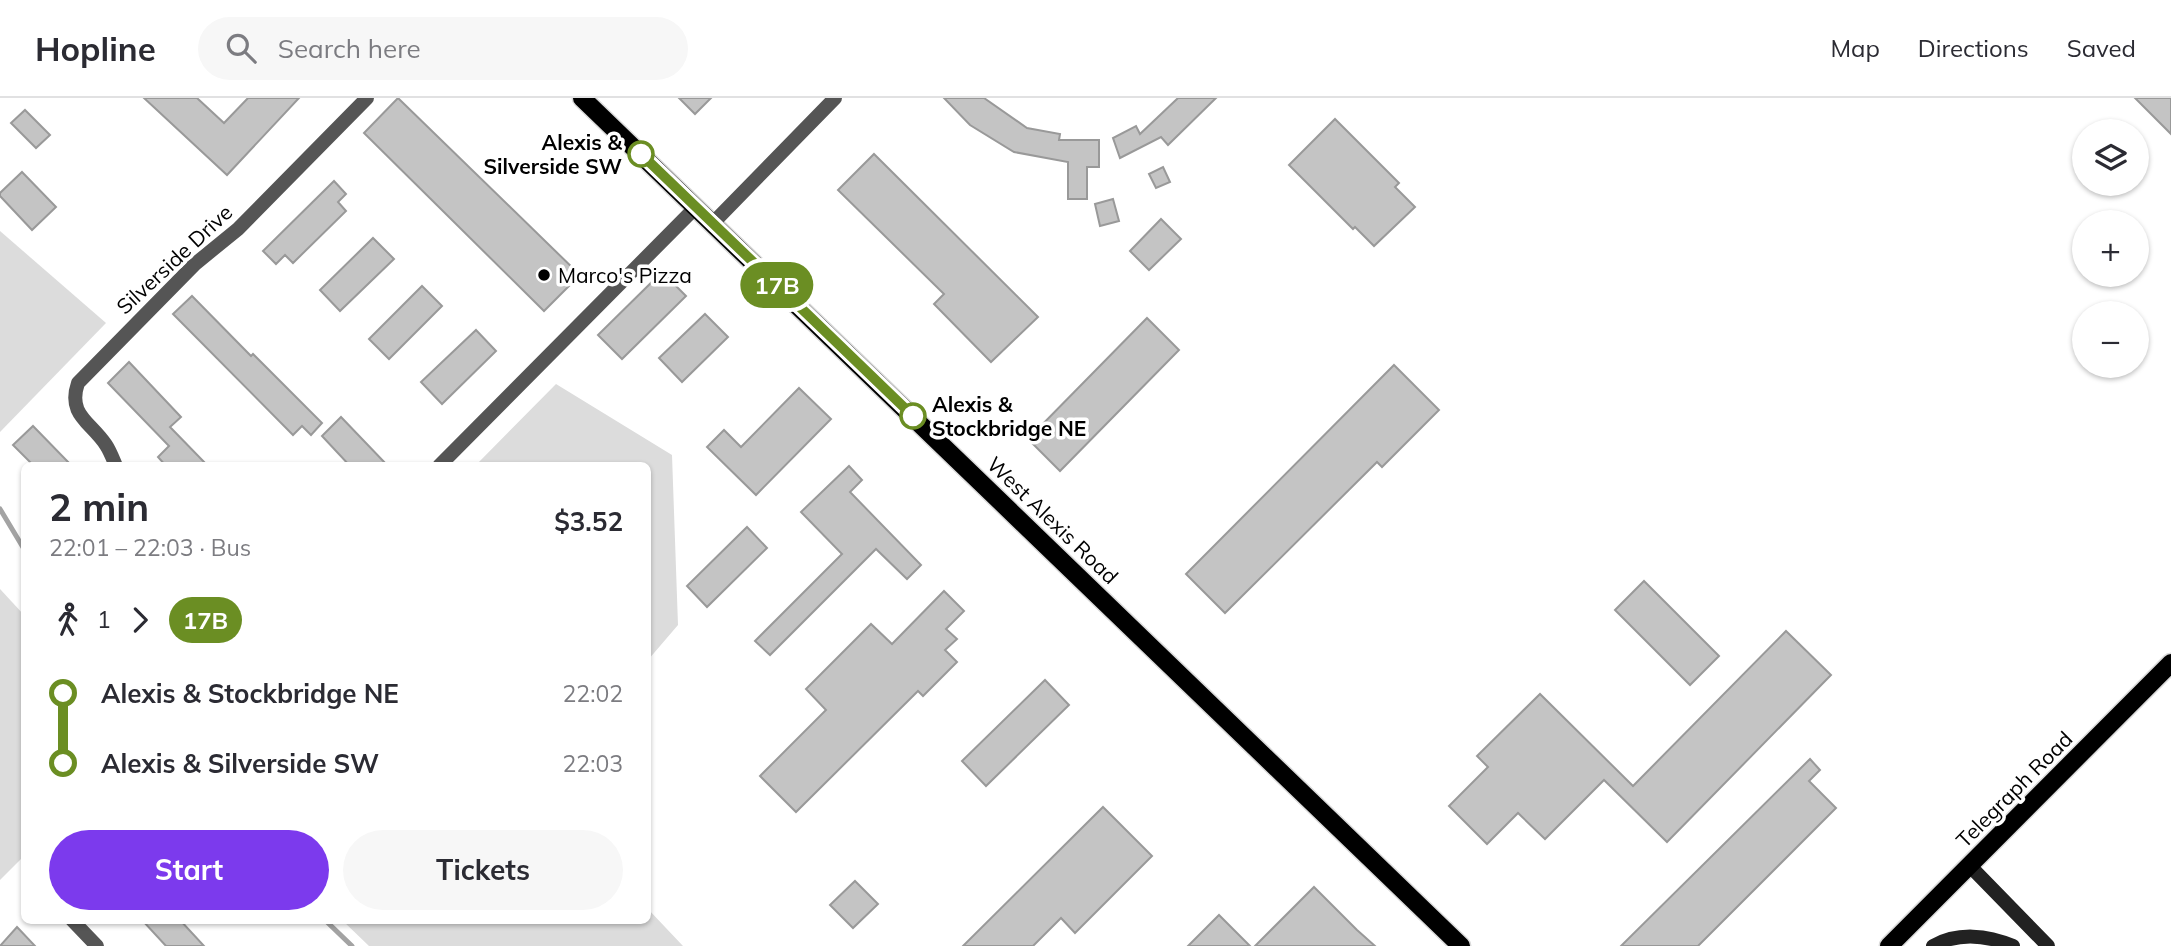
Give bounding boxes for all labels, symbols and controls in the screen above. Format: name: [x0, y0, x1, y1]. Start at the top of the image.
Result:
search box: [198, 17, 688, 80]
text: Hopline: [35, 28, 156, 69]
icon: search: [222, 29, 260, 67]
text: Search here: [278, 32, 421, 65]
text: Map: [1830, 33, 1880, 63]
text: Directions: [1918, 33, 2029, 63]
text: Saved: [2067, 33, 2136, 63]
map controls: [2072, 119, 2149, 378]
button: layers: [2072, 119, 2149, 196]
place label: Alexis & Silverside SW: [484, 129, 623, 179]
marker: Alexis & Silverside SW: [628, 141, 654, 167]
street label: Silverside Drive: [111, 199, 237, 319]
button: +: [2072, 210, 2149, 287]
place label: Marco's Pizza: [558, 262, 692, 288]
line badge: 17B: [737, 262, 817, 308]
marker: Marco's Pizza: [536, 267, 552, 283]
text: 17B: [754, 270, 800, 300]
button: −: [2072, 301, 2149, 378]
place label: Alexis & Stockbridge NE: [932, 391, 1086, 441]
marker: Alexis & Stockbridge NE: [900, 403, 926, 429]
street label: West Alexis Road: [982, 451, 1124, 589]
text: 2 min: [49, 483, 149, 531]
text: $3.52: [554, 505, 623, 538]
text: 22:01 – 22:03 · Bus: [49, 533, 251, 562]
icon: walk: [49, 601, 87, 639]
icon: forward: [121, 601, 159, 639]
text: 1: [97, 605, 111, 634]
text: 17B: [183, 605, 228, 635]
text: Alexis & Stockbridge NE: [101, 677, 399, 710]
text: 22:02: [563, 679, 623, 708]
street label: Telegraph Road: [1951, 726, 2077, 852]
text: Alexis & Silverside SW: [101, 747, 379, 780]
text: 22:03: [563, 749, 623, 778]
button: Start: [49, 830, 329, 910]
button: Tickets: [343, 830, 623, 910]

